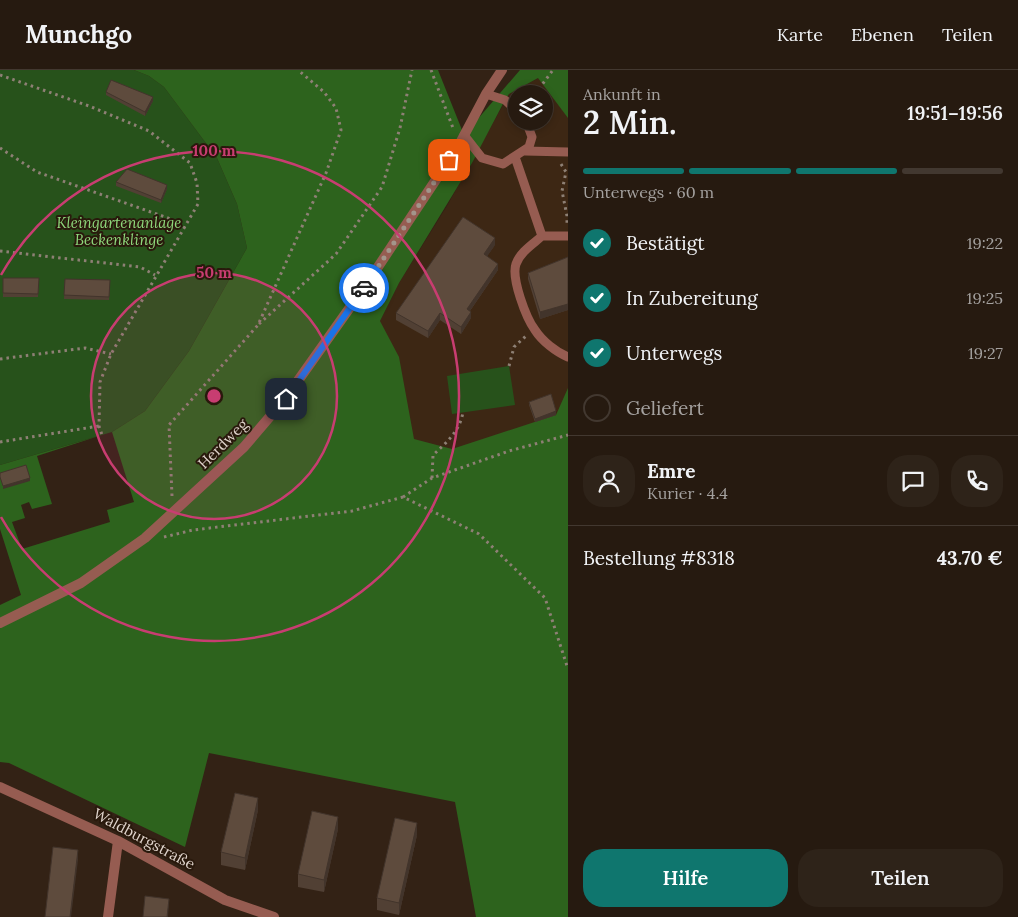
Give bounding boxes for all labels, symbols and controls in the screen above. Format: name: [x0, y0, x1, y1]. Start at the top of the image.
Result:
text: Munchgo: [25, 19, 132, 50]
text: Karte: [777, 23, 823, 46]
text: Ebenen: [851, 23, 914, 46]
text: Teilen: [942, 23, 993, 46]
text: Ankunft in: [583, 84, 661, 104]
map controls: [508, 85, 553, 130]
button: layers: [508, 85, 553, 130]
text: 19:51–19:56: [907, 101, 1003, 125]
text: 2 Min.: [583, 102, 677, 143]
pin: [428, 139, 470, 181]
text: 100 m: [193, 141, 236, 160]
icon: bag: [435, 146, 463, 174]
text: Unterwegs · 60 m: [583, 182, 714, 202]
park label: Kleingartenanlage Beckenklinge: [57, 213, 181, 249]
icon: check: [583, 229, 611, 257]
text: Bestätigt: [626, 231, 705, 255]
text: 19:22: [967, 233, 1003, 253]
text: 50 m: [196, 263, 232, 282]
courier: [339, 263, 389, 313]
icon: car: [350, 274, 378, 302]
icon: check: [583, 284, 611, 312]
text: In Zubereitung: [626, 286, 758, 310]
text: 19:25: [967, 288, 1003, 308]
icon: check: [583, 339, 611, 367]
text: Unterwegs: [626, 341, 722, 365]
text: 19:27: [968, 343, 1003, 363]
pin: [265, 378, 307, 420]
icon: home: [272, 385, 300, 413]
centre of rings: [205, 387, 223, 405]
text: Geliefert: [626, 396, 704, 420]
street label: Herdweg: [194, 414, 252, 473]
button: person: [583, 455, 635, 507]
button: chat: [887, 455, 939, 507]
button: phone: [951, 455, 1003, 507]
text: Emre: [647, 459, 695, 483]
text: Kurier · 4.4: [647, 483, 728, 503]
text: Bestellung #8318: [583, 546, 735, 570]
text: 43.70 €: [937, 546, 1003, 570]
street label: Waldburgstraße: [90, 804, 198, 873]
button: Hilfe: [583, 849, 788, 907]
button: Teilen: [798, 849, 1003, 907]

